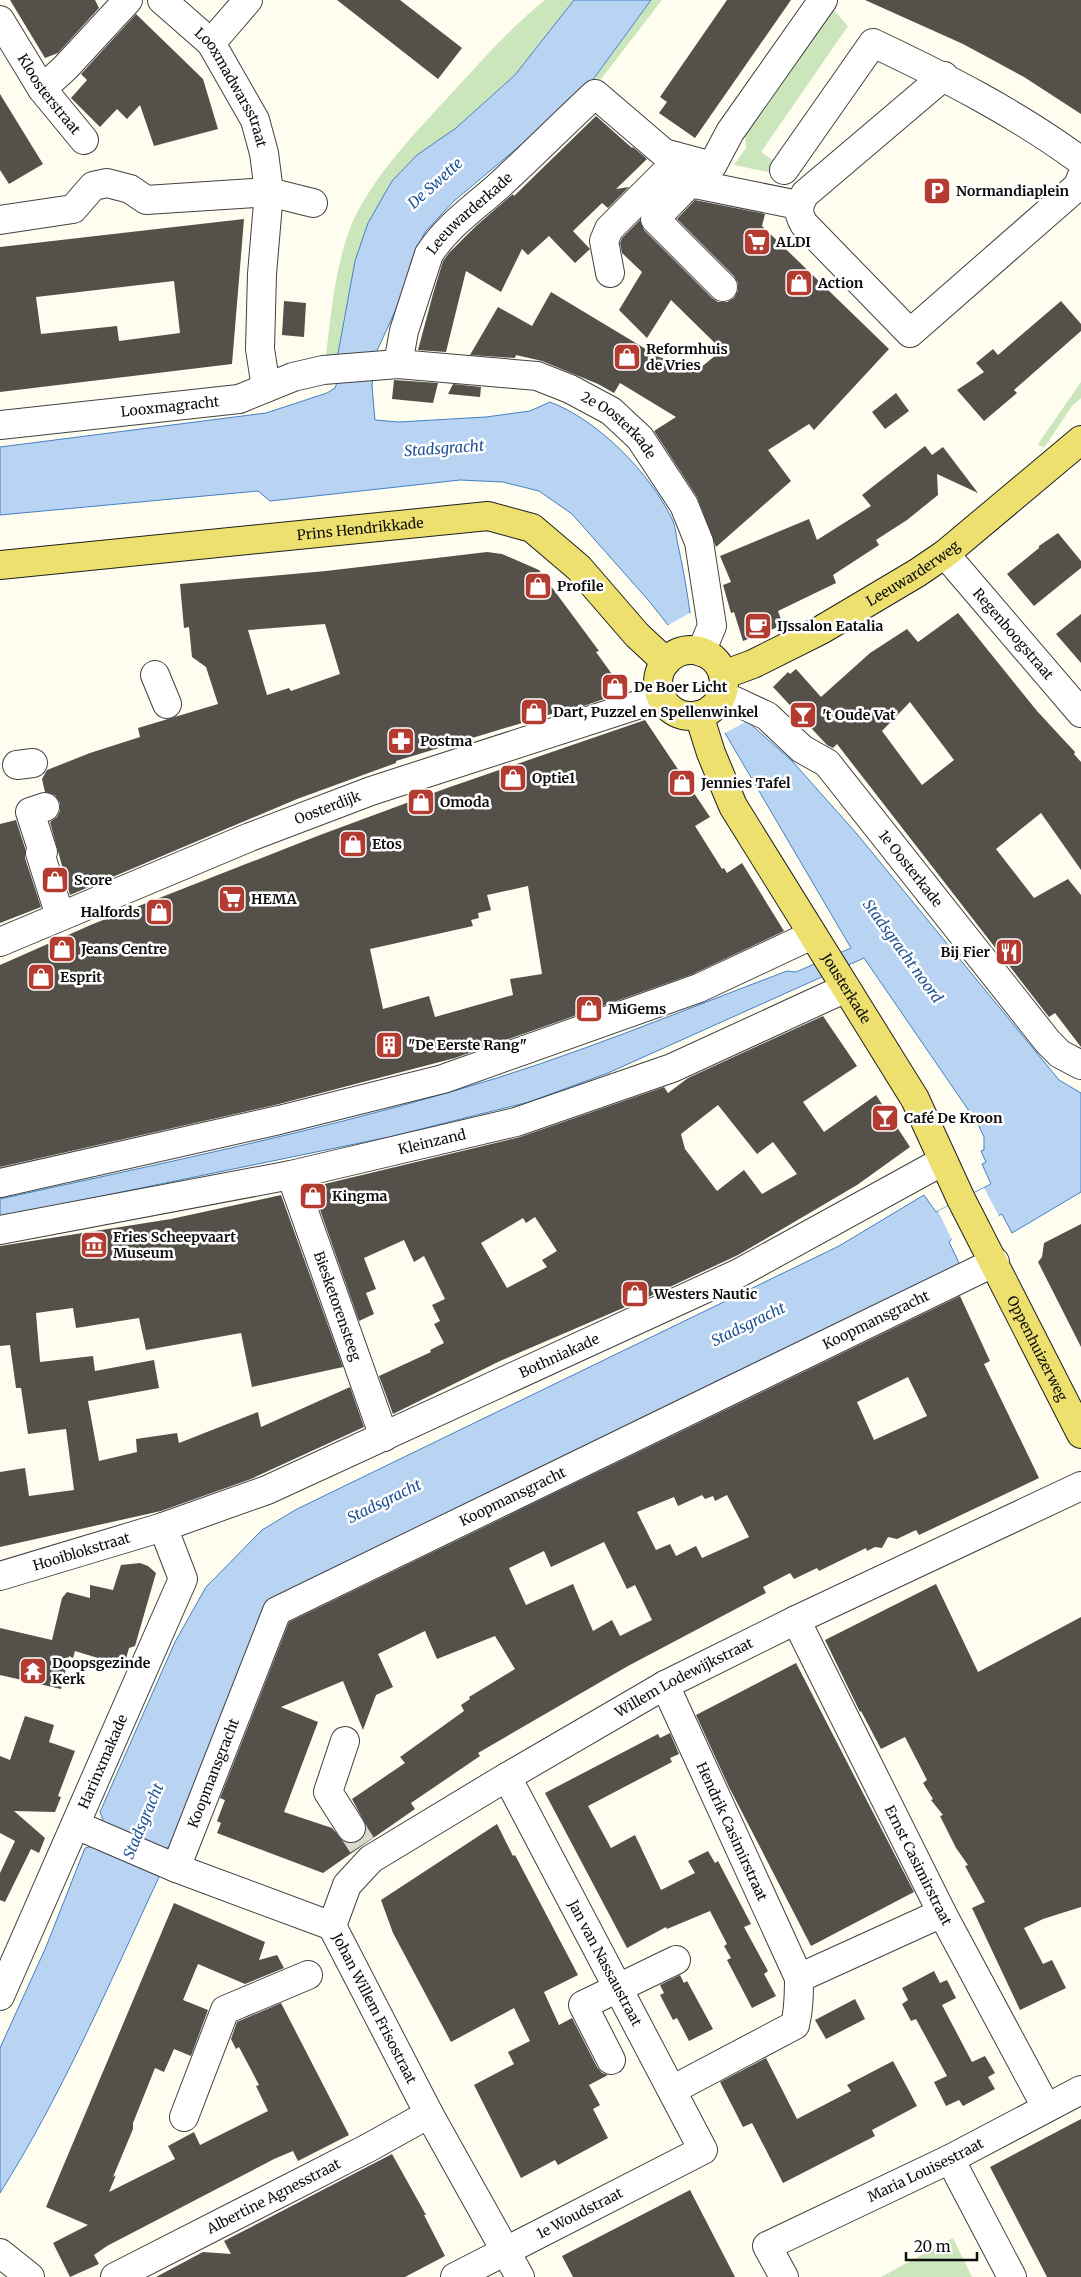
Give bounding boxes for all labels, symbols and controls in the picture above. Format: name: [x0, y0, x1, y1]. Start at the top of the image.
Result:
street label: Looxmadwarsstraat: [191, 24, 271, 150]
street label: Kloosterstraat: [14, 50, 85, 138]
water label: De Swette: [403, 153, 467, 213]
street label: Leeuwarderkade: [423, 169, 516, 258]
parking icon: Normandiaplein: [922, 176, 952, 206]
place label: Normandiaplein: [956, 182, 1070, 200]
supermarket icon: ALDI: [742, 227, 772, 257]
place label: ALDI: [775, 233, 811, 251]
shop icon: Action: [784, 268, 814, 298]
place label: Action: [817, 274, 864, 292]
place label: Reformhuis de Vries: [646, 340, 728, 374]
shop icon: Reformhuis de Vries: [612, 342, 642, 372]
street label: 2e Oosterkade: [578, 388, 660, 462]
street label: Looxmagracht: [120, 392, 221, 421]
water label: Stadsgracht: [403, 436, 485, 460]
street label: Prins Hendrikkade: [296, 514, 425, 544]
street label: Leeuwarderweg: [863, 536, 964, 610]
shop icon: Profile: [523, 571, 553, 601]
place label: Profile: [557, 577, 604, 595]
street label: Regenboogstraat: [969, 584, 1058, 684]
cafe icon: IJssalon Eatalia: [743, 611, 773, 641]
place label: IJssalon Eatalia: [777, 617, 883, 635]
shop icon: De Boer Licht: [600, 672, 630, 702]
place label: De Boer Licht: [634, 678, 728, 696]
shop icon: Dart, Puzzel en Spellenwinkel: [519, 697, 549, 727]
bar icon: 't Oude Vat: [788, 700, 818, 730]
place label: Dart, Puzzel en Spellenwinkel: [553, 703, 759, 721]
place label: 't Oude Vat: [822, 706, 896, 724]
pharmacy icon: Postma: [386, 726, 416, 756]
place label: Postma: [420, 732, 472, 750]
shop icon: Optie1: [498, 763, 528, 793]
shop icon: Jennies Tafel: [667, 768, 697, 798]
place label: Optie1: [532, 769, 576, 787]
place label: Jennies Tafel: [700, 774, 791, 792]
street label: Oosterdijk: [292, 787, 363, 828]
shop icon: Omoda: [406, 787, 436, 817]
place label: Omoda: [440, 793, 490, 811]
street label: 1e Oosterkade: [875, 826, 946, 911]
shop icon: Etos: [338, 829, 368, 859]
place label: Etos: [372, 835, 402, 853]
shop icon: Score: [40, 865, 70, 895]
place label: Score: [74, 871, 112, 889]
supermarket icon: HEMA: [217, 884, 247, 914]
place label: HEMA: [251, 890, 298, 908]
water label: Stadsgracht noord: [859, 895, 947, 1007]
shop icon: Halfords: [144, 897, 174, 927]
place label: Halfords: [80, 903, 140, 921]
shop icon: Jeans Centre: [47, 934, 77, 964]
restaurant icon: Bij Fier: [994, 937, 1024, 967]
place label: Jeans Centre: [80, 940, 167, 958]
place label: Bij Fier: [940, 943, 990, 961]
street label: Jousterkade: [817, 949, 875, 1027]
shop icon: Esprit: [26, 962, 56, 992]
place label: Esprit: [60, 968, 102, 986]
shop icon: MiGems: [574, 994, 604, 1024]
place label: MiGems: [608, 1000, 666, 1018]
building icon: "De Eerste Rang": [374, 1030, 404, 1060]
place label: "De Eerste Rang": [408, 1036, 527, 1054]
bar icon: Café De Kroon: [870, 1103, 900, 1133]
place label: Café De Kroon: [904, 1109, 1003, 1127]
street label: Kleinzand: [396, 1125, 468, 1158]
shop icon: Kingma: [298, 1181, 328, 1211]
place label: Kingma: [332, 1187, 388, 1205]
place label: Fries Scheepvaart Museum: [113, 1228, 236, 1262]
museum icon: Fries Scheepvaart Museum: [79, 1230, 109, 1260]
street label: Biesketorensteeg: [310, 1249, 365, 1364]
shop icon: Westers Nautic: [620, 1279, 650, 1309]
place label: Westers Nautic: [653, 1285, 757, 1303]
street label: Koopmansgracht: [820, 1286, 933, 1353]
street label: Oppenhuizerweg: [1003, 1293, 1072, 1405]
water label: Stadsgracht: [708, 1298, 789, 1350]
street label: Bothniakade: [516, 1330, 602, 1382]
street label: Koopmansgracht: [456, 1463, 569, 1530]
water label: Stadsgracht: [344, 1475, 425, 1527]
street label: Hooiblokstraat: [31, 1528, 133, 1575]
street label: Willem Lodewijkstraat: [611, 1634, 756, 1722]
place label: Doopsgezinde Kerk: [52, 1654, 151, 1688]
temple icon: Doopsgezinde Kerk: [18, 1656, 48, 1686]
street label: Harinxmakade: [74, 1712, 131, 1811]
street label: Koopmansgracht: [184, 1715, 243, 1830]
street label: Hendrik Casimirstraat: [692, 1759, 772, 1904]
water label: Stadsgracht: [119, 1780, 168, 1862]
street label: Ernst Casimirstraat: [881, 1802, 956, 1929]
street label: Jan van Nassaustraat: [564, 1896, 646, 2030]
street label: Johan Willem Frisostraat: [328, 1929, 421, 2087]
street label: Maria Louisestraat: [865, 2134, 987, 2206]
street label: Albertine Agnesstraat: [203, 2154, 344, 2238]
street label: 1e Woudstraat: [533, 2183, 626, 2243]
scale bar: [906, 2230, 977, 2262]
text: 20 m: [914, 2237, 951, 2256]

